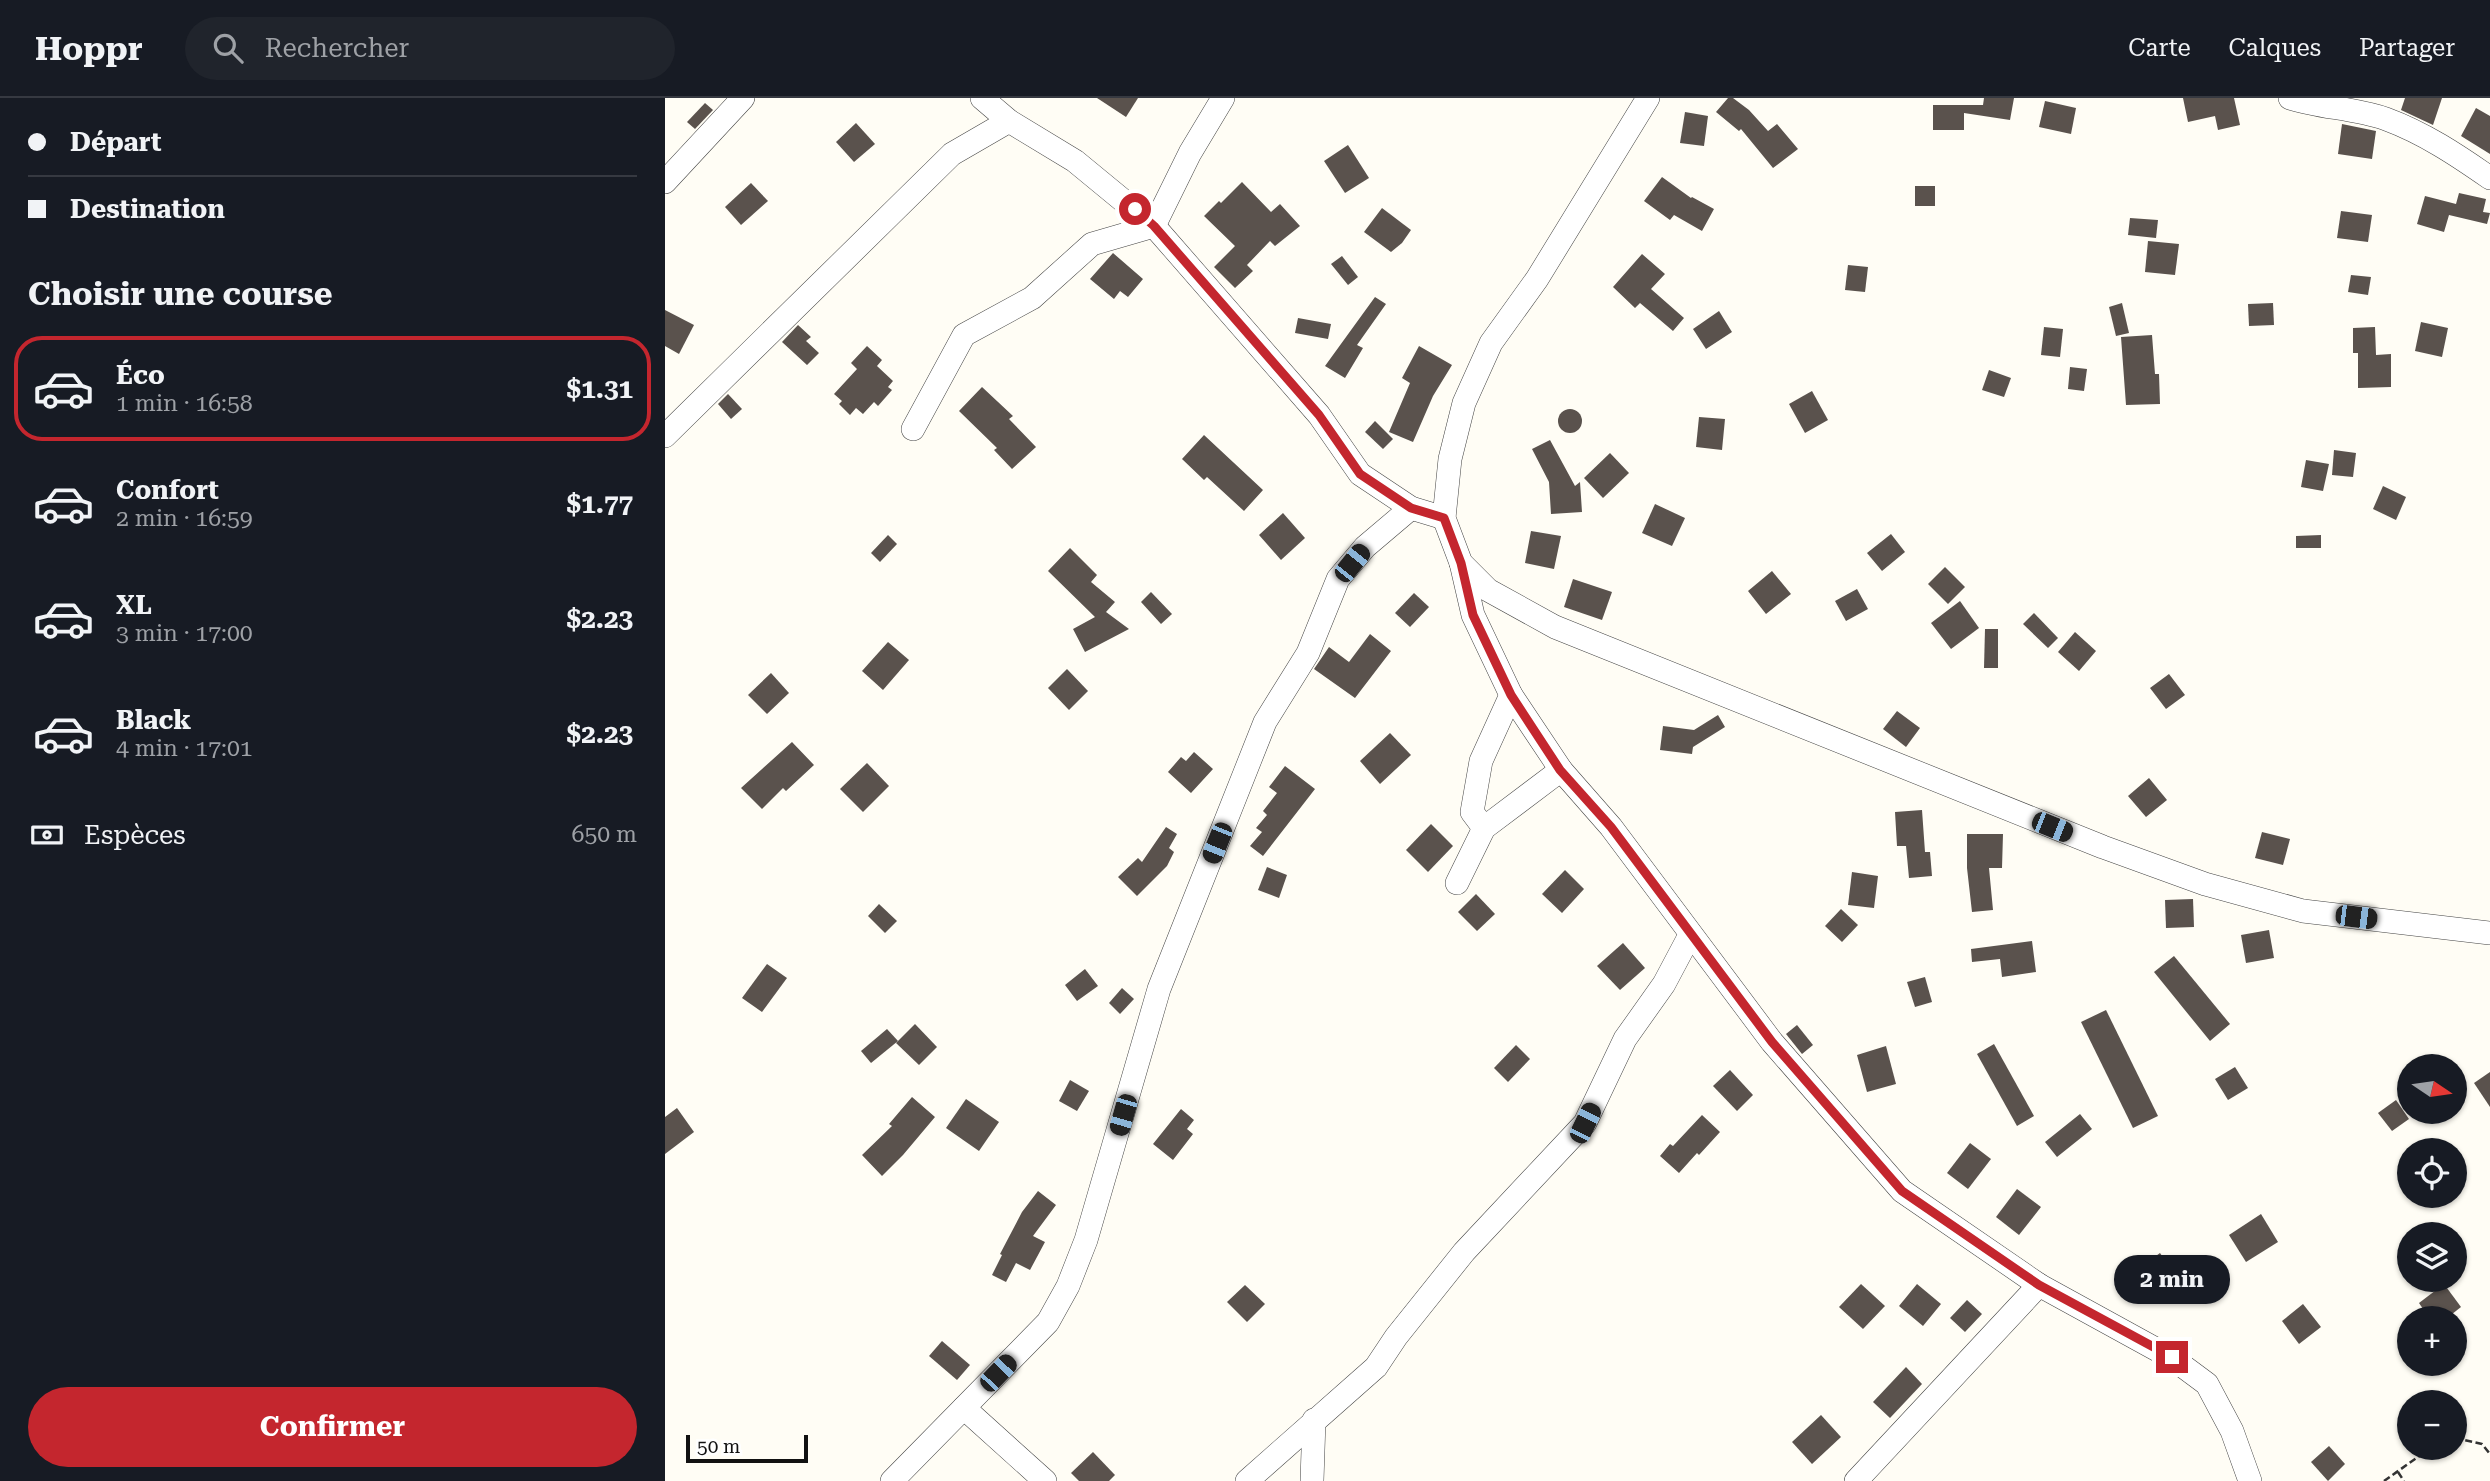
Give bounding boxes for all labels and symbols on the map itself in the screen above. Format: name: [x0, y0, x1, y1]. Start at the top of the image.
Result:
route start: [1119, 193, 1151, 225]
car: [1331, 540, 1374, 586]
car: [2029, 809, 2076, 845]
car: [1200, 820, 1235, 866]
car: [2334, 904, 2379, 930]
north arrow: [2397, 1054, 2467, 1124]
car: [1108, 1092, 1139, 1138]
car: [1567, 1100, 1604, 1146]
callout: 2 min: [2114, 1256, 2230, 1304]
route end: [2156, 1341, 2188, 1373]
car: [976, 1351, 1021, 1395]
scale bar: [686, 1432, 809, 1464]

